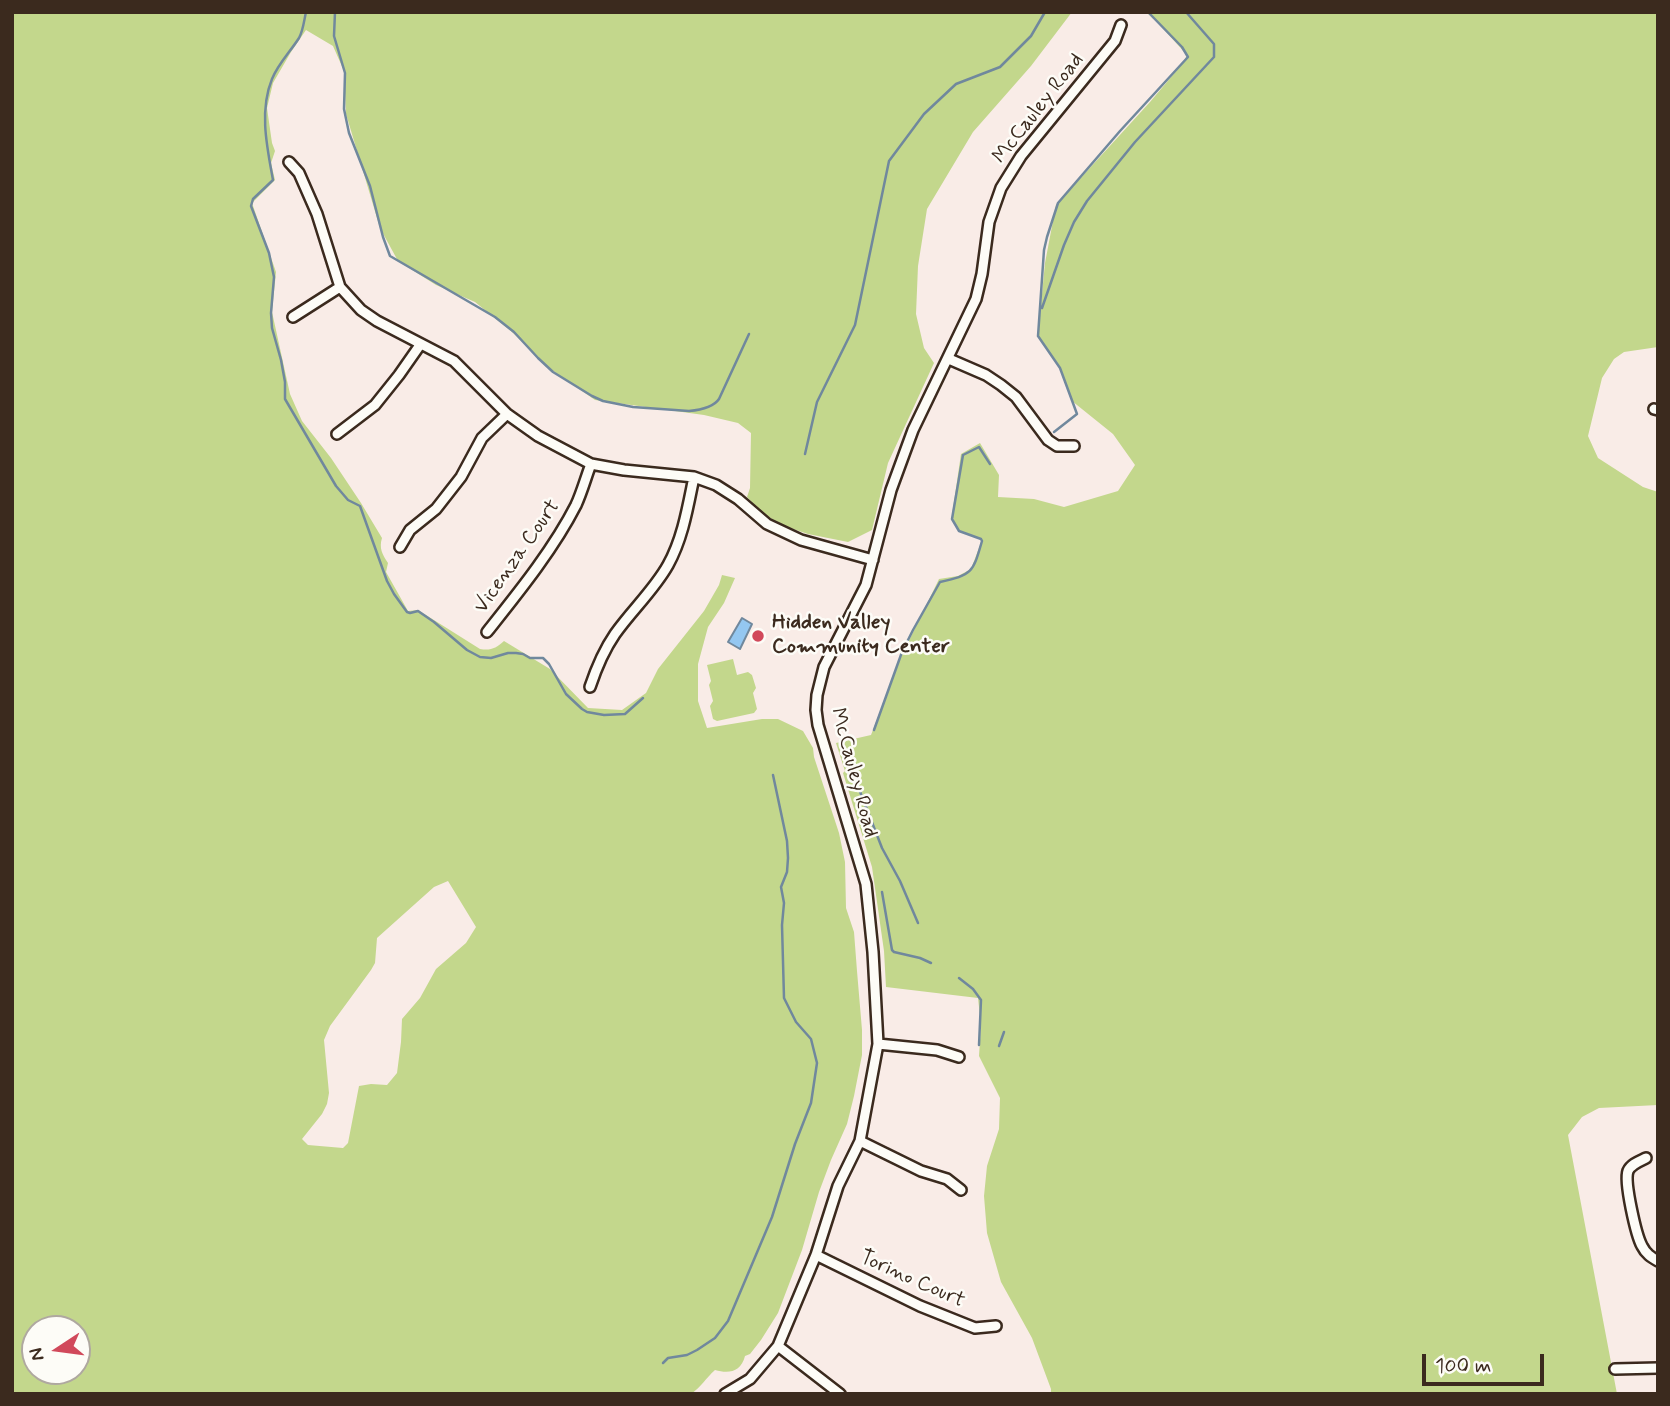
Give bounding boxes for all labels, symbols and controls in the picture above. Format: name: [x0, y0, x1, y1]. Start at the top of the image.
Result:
street label: McCauley Road: [988, 49, 1090, 169]
street label: Vicenza Court: [470, 495, 566, 619]
place label: Hidden Valley Community Center: [772, 611, 950, 661]
marker: Hidden Valley Community Center: [750, 628, 766, 644]
street label: McCauley Road: [824, 705, 882, 841]
street label: Torino Court: [855, 1246, 969, 1314]
north arrow: [21, 1315, 91, 1385]
scale bar: [1425, 1340, 1548, 1384]
text: N: [23, 1345, 51, 1363]
text: 100 m: [1435, 1352, 1491, 1380]

